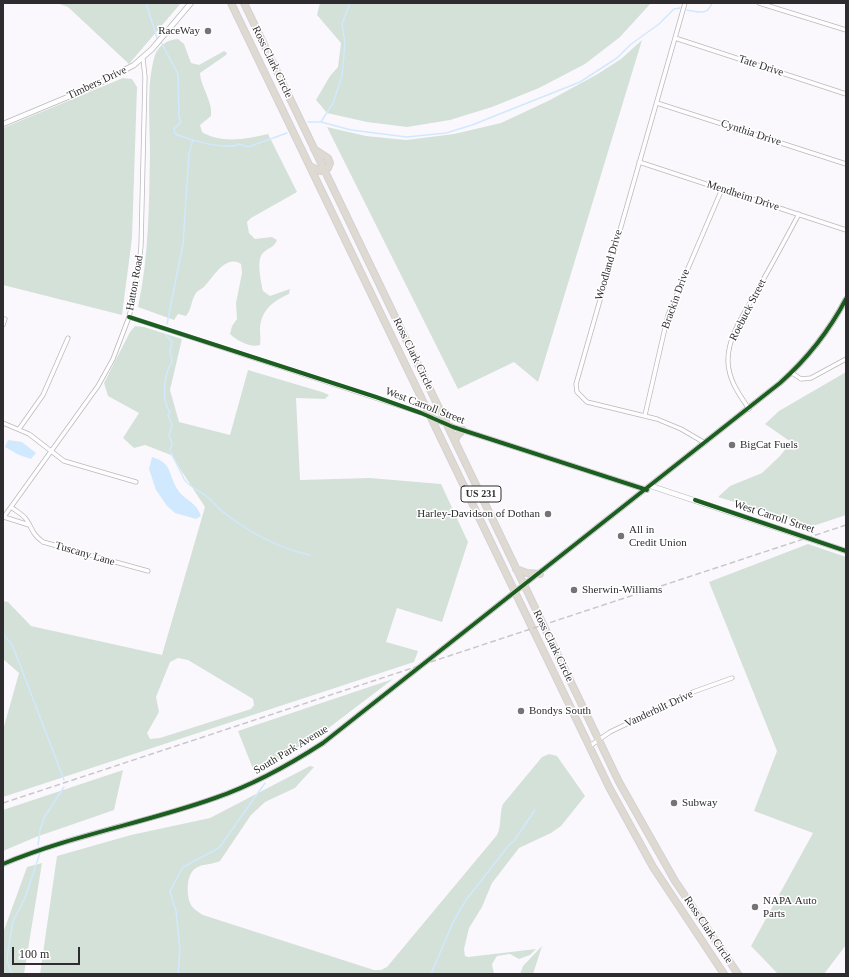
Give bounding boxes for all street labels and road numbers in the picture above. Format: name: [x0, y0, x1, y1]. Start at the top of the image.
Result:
street label: Ross Clark Circle: [249, 24, 295, 100]
street label: Tate Drive: [737, 53, 785, 79]
street label: Timbers Drive: [65, 63, 129, 103]
street label: Cynthia Drive: [719, 117, 783, 149]
street label: Mendheim Drive: [705, 178, 781, 214]
street label: Woodland Drive: [593, 228, 625, 302]
street label: Hatton Road: [124, 254, 146, 312]
street label: Brackin Drive: [659, 267, 693, 331]
street label: Roebuck Street: [727, 277, 769, 343]
street label: Ross Clark Circle: [390, 316, 436, 392]
street label: West Carroll Street: [383, 385, 467, 427]
road number: US 231: [461, 486, 501, 502]
street label: West Carroll Street: [732, 498, 816, 536]
street label: Tuscany Lane: [54, 539, 116, 569]
street label: Ross Clark Circle: [530, 608, 576, 684]
street label: Vanderbilt Drive: [623, 687, 695, 731]
street label: South Park Avenue: [251, 723, 331, 777]
street label: Ross Clark Circle: [681, 894, 735, 966]

